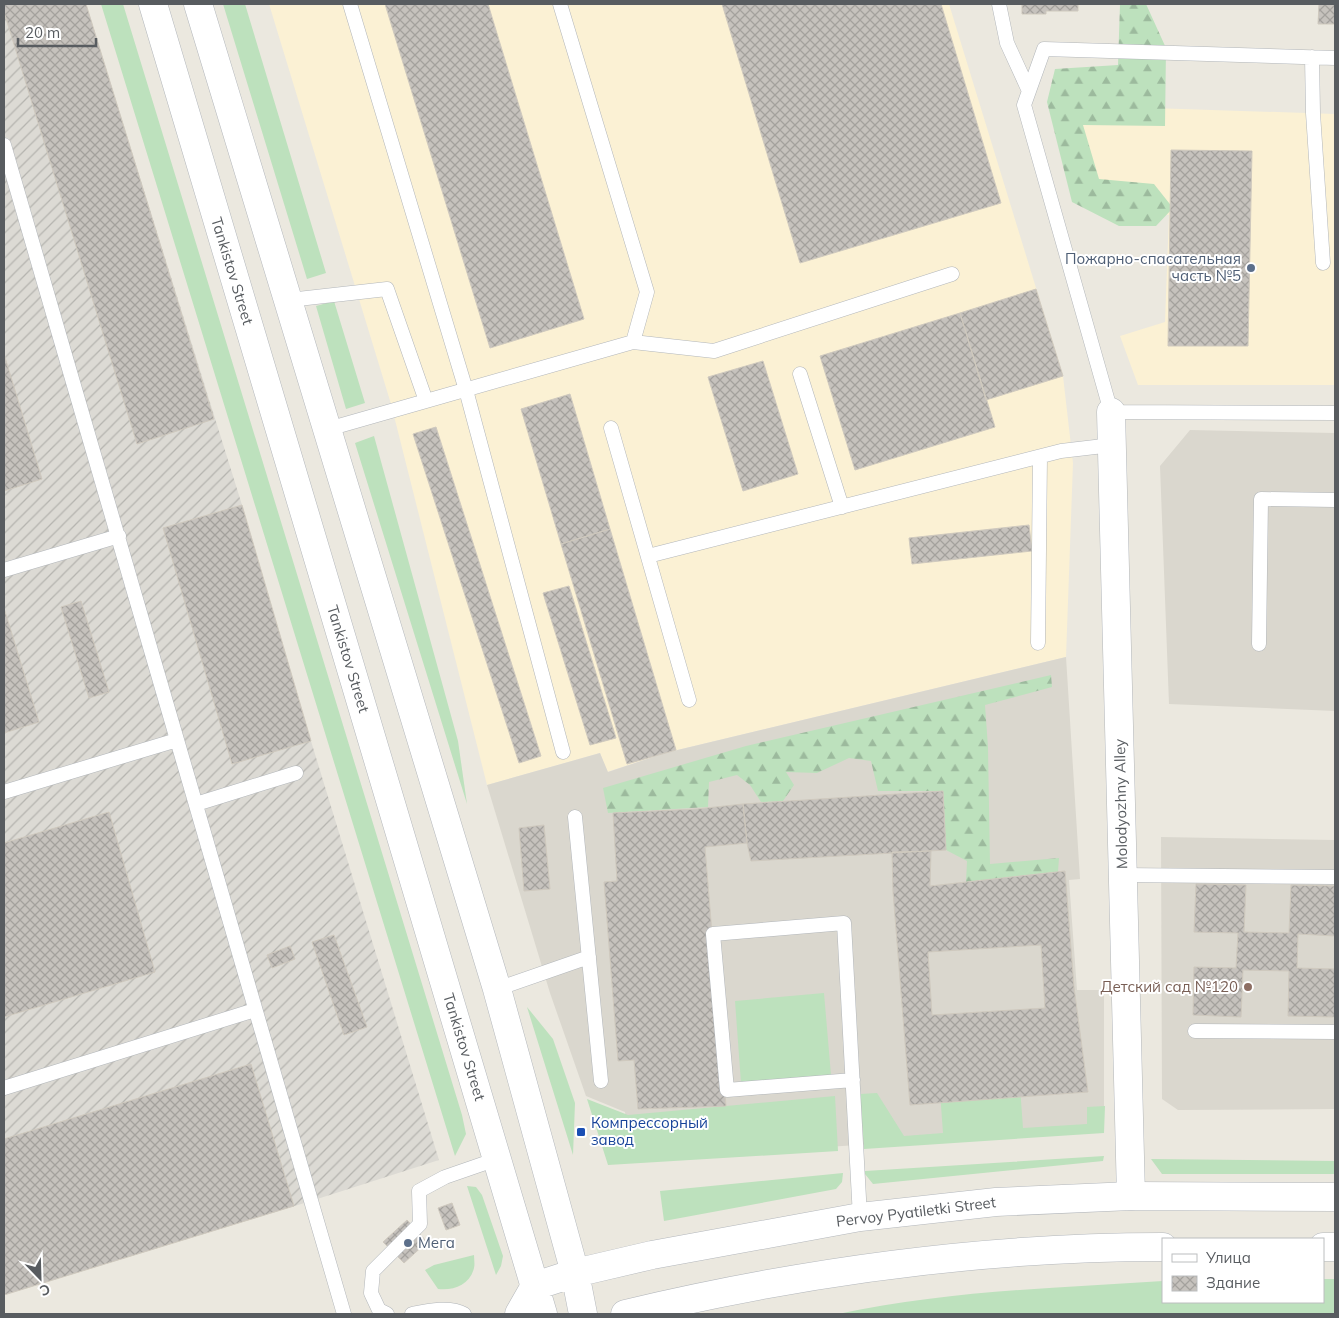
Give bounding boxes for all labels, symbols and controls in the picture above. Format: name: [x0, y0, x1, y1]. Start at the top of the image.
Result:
scale bar: [18, 15, 95, 47]
text: 20 m: [25, 23, 60, 42]
street label: Tankistov Street: [207, 215, 258, 327]
place label: Пожарно-спасательная часть №5: [1065, 249, 1241, 285]
marker: Пожарно-спасательная часть №5: [1245, 262, 1257, 274]
street label: Tankistov Street: [323, 603, 374, 715]
street label: Molodyozhny Alley: [1110, 739, 1131, 869]
place label: Детский сад №120: [1100, 977, 1238, 996]
marker: Детский сад №120: [1242, 981, 1254, 993]
street label: Tankistov Street: [439, 991, 490, 1103]
place label: Компрессорный завод: [591, 1113, 708, 1149]
marker: Компрессорный завод: [575, 1126, 587, 1138]
street label: Pervoy Pyatiletki Street: [835, 1192, 997, 1231]
place label: Мега: [418, 1233, 455, 1252]
marker: Мега: [402, 1237, 414, 1249]
legend: [1162, 1238, 1324, 1303]
text: Улица: [1205, 1248, 1251, 1267]
north arrow: [15, 1253, 65, 1303]
text: Здание: [1206, 1273, 1260, 1292]
text: С: [37, 1280, 53, 1300]

